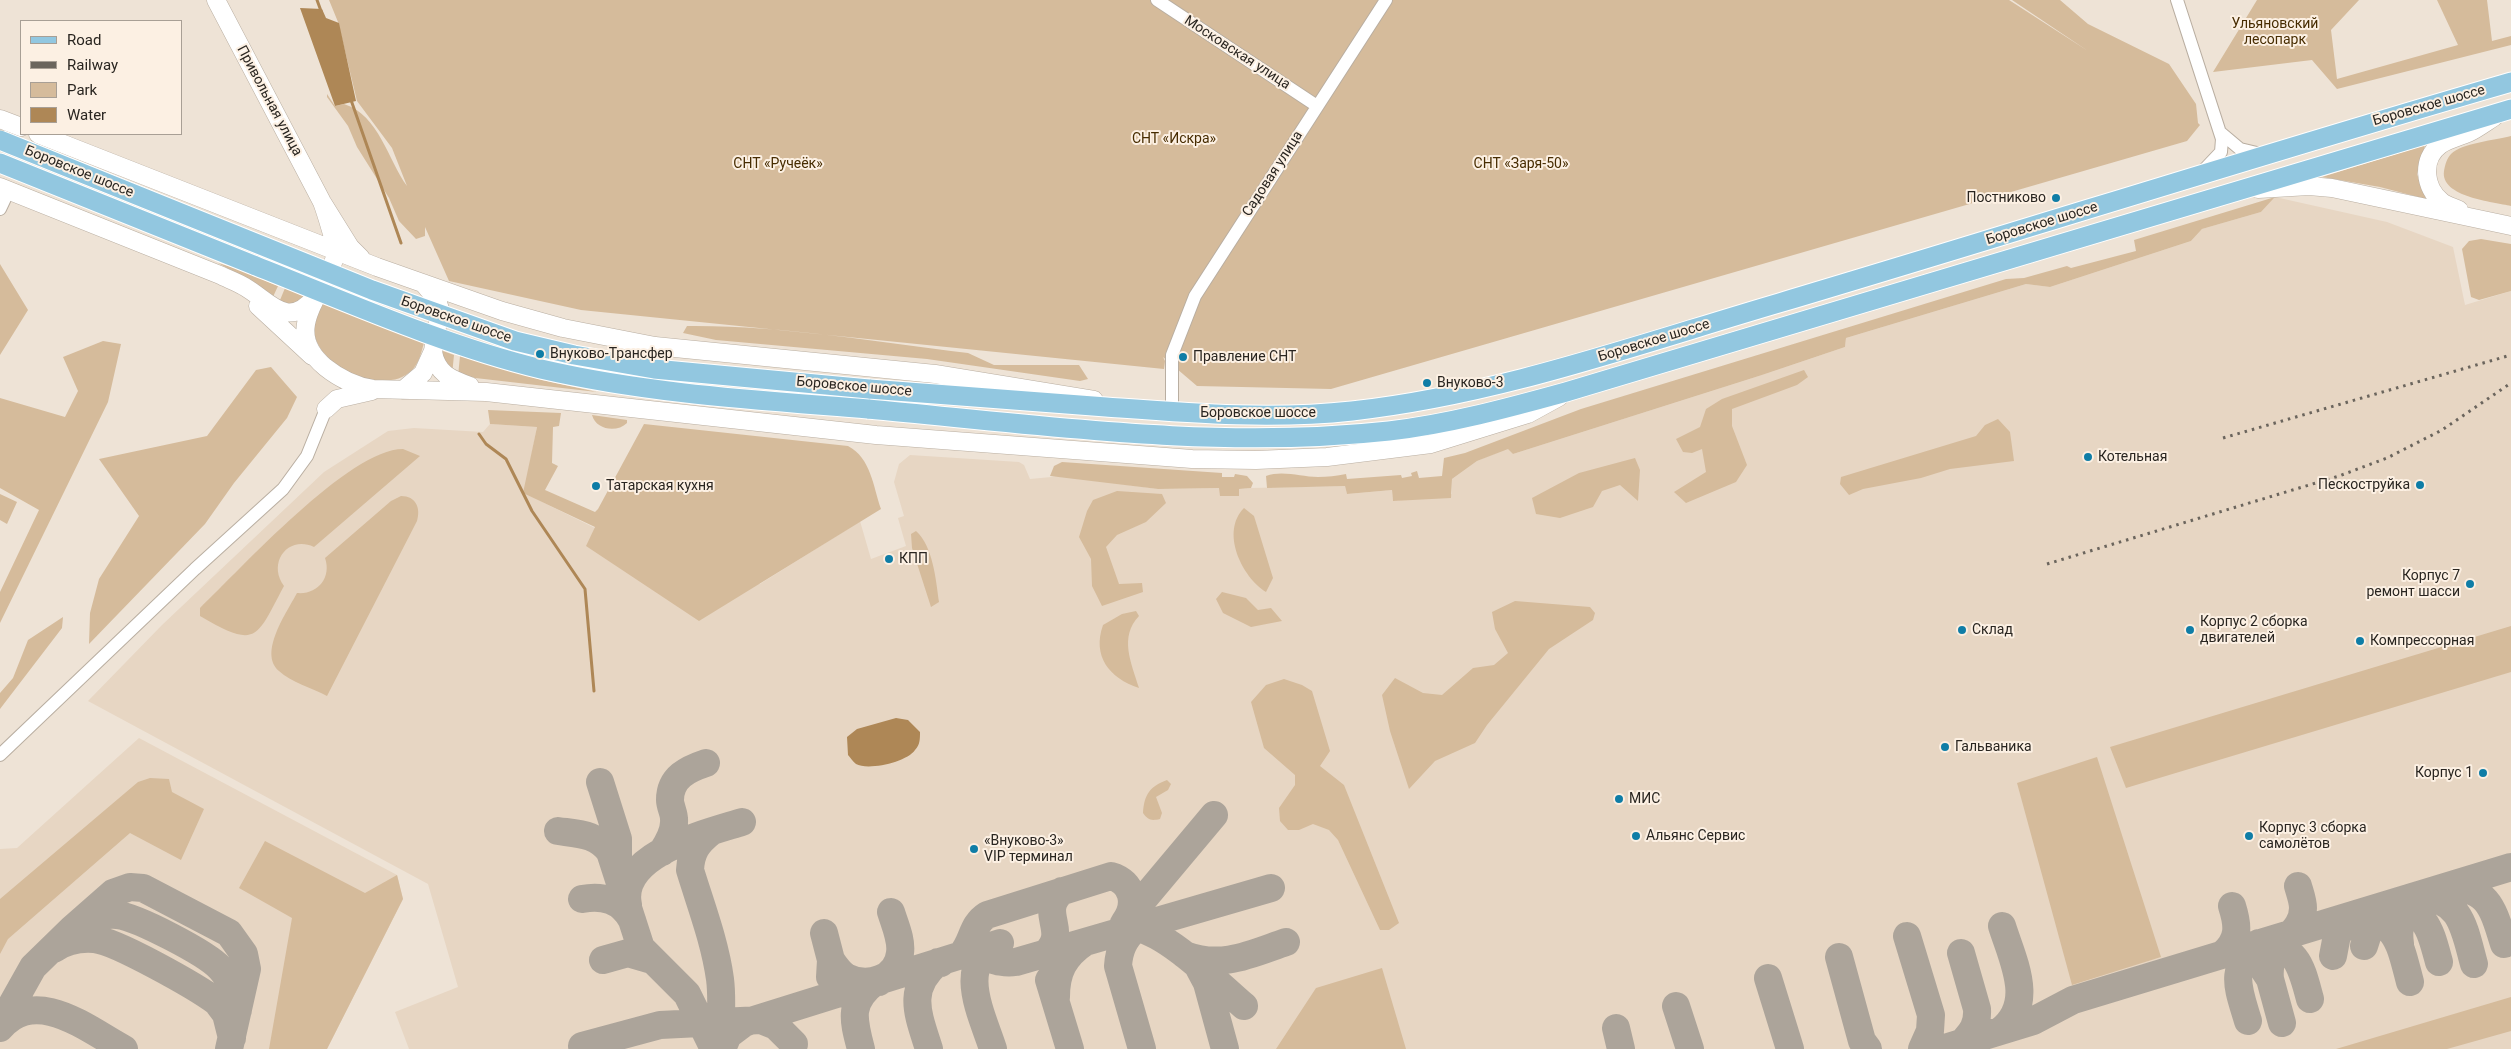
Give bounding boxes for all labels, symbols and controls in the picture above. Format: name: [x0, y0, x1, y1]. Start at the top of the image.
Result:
street label: Московская улица: [1181, 12, 1293, 94]
park label: Ульяновский лесопарк: [2232, 16, 2318, 48]
legend: [20, 20, 182, 135]
text: Road: [67, 31, 101, 49]
street label: Привольная улица: [233, 43, 305, 159]
text: Railway: [67, 56, 118, 74]
text: Park: [67, 81, 97, 99]
street label: Боровское шоссе: [2371, 82, 2487, 130]
text: Water: [67, 106, 106, 124]
street label: Садовая улица: [1239, 128, 1307, 220]
park label: СНТ «Искра»: [1132, 131, 1216, 147]
street label: Боровское шоссе: [22, 143, 136, 201]
park label: СНТ «Ручеёк»: [733, 156, 823, 172]
park label: СНТ «Заря-50»: [1474, 156, 1568, 172]
place label: Постниково: [1966, 190, 2046, 206]
marker: Постниково: [2050, 192, 2062, 204]
street label: Боровское шоссе: [1984, 199, 2100, 249]
street label: Боровское шоссе: [399, 293, 513, 347]
street label: Боровское шоссе: [1596, 316, 1712, 366]
place label: Внуково-Трансфер: [550, 346, 673, 362]
marker: Внуково-Трансфер: [534, 348, 546, 360]
place label: Правление СНТ: [1193, 349, 1296, 365]
marker: Правление СНТ: [1177, 351, 1189, 363]
street label: Боровское шоссе: [796, 374, 912, 400]
place label: Внуково-3: [1437, 375, 1504, 391]
marker: Внуково-3: [1421, 377, 1433, 389]
street label: Боровское шоссе: [1200, 405, 1316, 421]
place label: Котельная: [2098, 449, 2167, 465]
marker: Котельная: [2082, 451, 2094, 463]
place label: Пескоструйка: [2318, 477, 2410, 493]
place label: Татарская кухня: [606, 478, 714, 494]
marker: Пескоструйка: [2414, 479, 2426, 491]
marker: Татарская кухня: [590, 480, 602, 492]
place label: КПП: [899, 551, 928, 567]
marker: КПП: [883, 553, 895, 565]
place label: Корпус 7 ремонт шасси: [2366, 568, 2460, 600]
marker: Корпус 7 ремонт шасси: [2464, 578, 2476, 590]
place label: Корпус 2 сборка двигателей: [2200, 614, 2308, 646]
place label: Склад: [1972, 622, 2013, 638]
marker: Склад: [1956, 624, 1968, 636]
marker: Корпус 2 сборка двигателей: [2184, 624, 2196, 636]
place label: Компрессорная: [2370, 633, 2474, 649]
marker: Компрессорная: [2354, 635, 2366, 647]
place label: Гальваника: [1955, 739, 2032, 755]
marker: Гальваника: [1939, 741, 1951, 753]
place label: Корпус 1: [2415, 765, 2473, 781]
marker: Корпус 1: [2477, 767, 2489, 779]
place label: МИС: [1629, 791, 1660, 807]
marker: МИС: [1613, 793, 1625, 805]
place label: Корпус 3 сборка самолётов: [2259, 820, 2367, 852]
place label: Альянс Сервис: [1646, 828, 1745, 844]
marker: Альянс Сервис: [1630, 830, 1642, 842]
marker: Корпус 3 сборка самолётов: [2243, 830, 2255, 842]
place label: «Внуково-3» VIP терминал: [984, 833, 1073, 866]
marker: «Внуково-3» VIP терминал: [968, 843, 980, 855]

